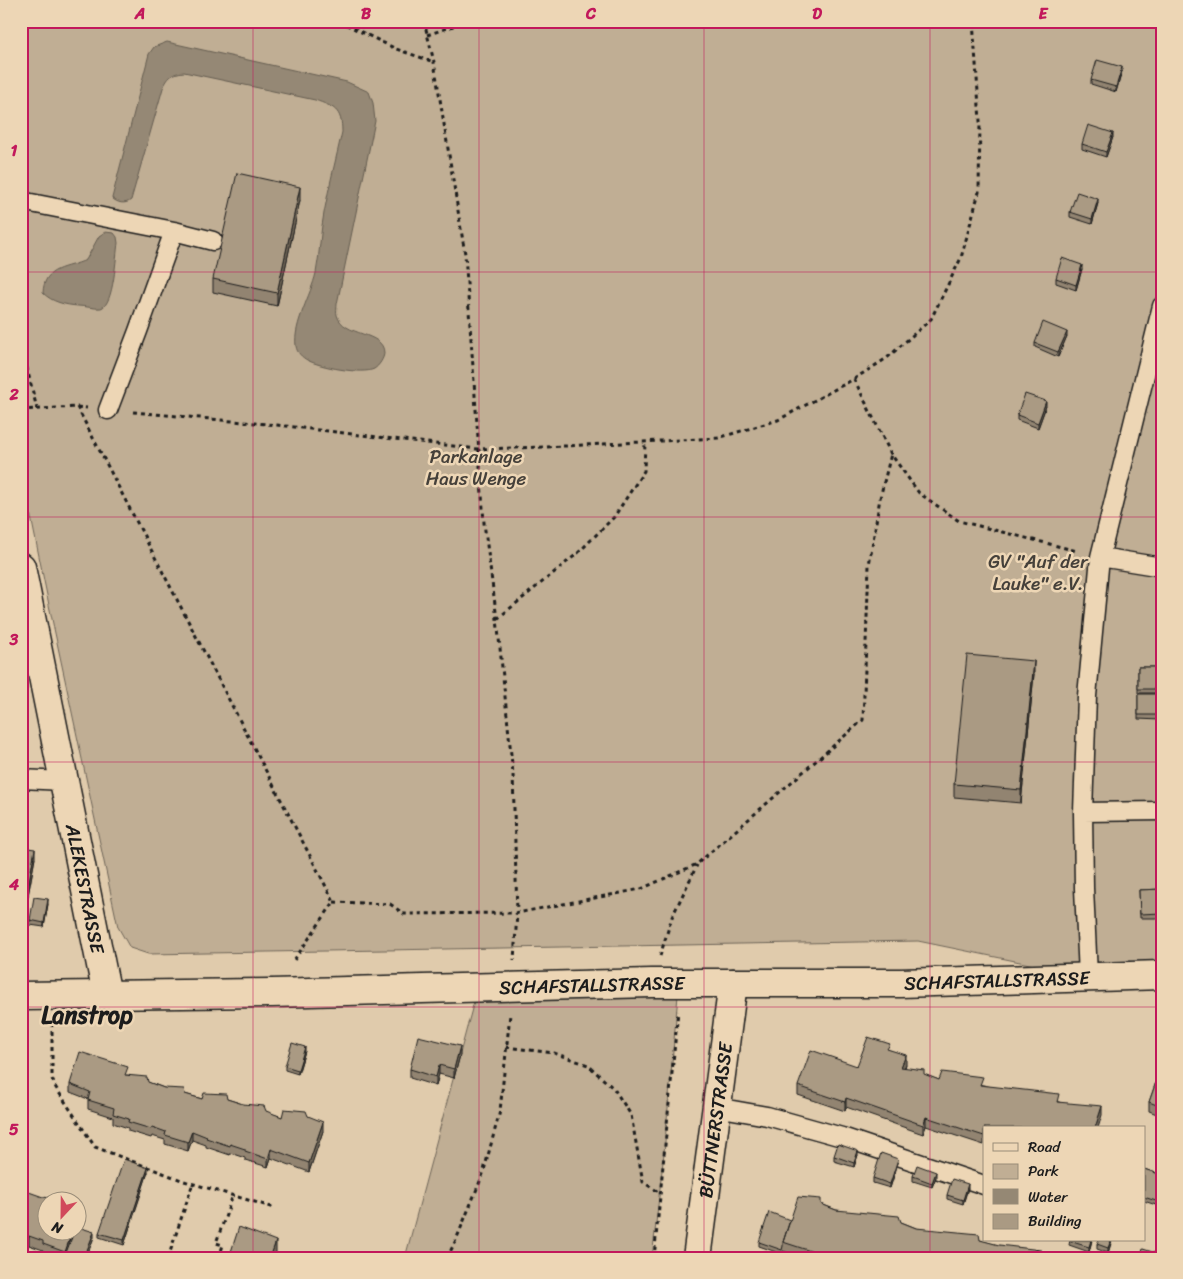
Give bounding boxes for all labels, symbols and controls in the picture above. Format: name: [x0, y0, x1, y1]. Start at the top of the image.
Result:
text: A: [134, 0, 145, 28]
text: B: [361, 0, 372, 28]
text: C: [585, 0, 597, 28]
text: D: [812, 0, 822, 28]
text: E: [1039, 0, 1049, 28]
text: 1: [11, 136, 18, 165]
text: 2: [8, 380, 19, 409]
park label: Parkanlage Haus Wenge: [426, 440, 526, 495]
park label: GV "Auf der Lauke" e.V.: [988, 545, 1089, 600]
text: 3: [9, 625, 19, 654]
street label: ALEKESTRASSE: [56, 820, 115, 958]
text: 4: [8, 870, 19, 899]
street label: SCHAFSTALLSTRASSE: [904, 961, 1091, 999]
street label: SCHAFSTALLSTRASSE: [499, 966, 686, 1003]
district label: Lanstrop: [41, 994, 133, 1036]
street label: BÜTTNERSTRASSE: [689, 1039, 742, 1200]
text: 5: [9, 1115, 19, 1144]
legend: [983, 1126, 1146, 1242]
text: Road: [1028, 1134, 1061, 1160]
text: Park: [1028, 1158, 1059, 1184]
text: Water: [1028, 1184, 1068, 1210]
north arrow: [38, 1192, 88, 1242]
text: Building: [1028, 1208, 1082, 1234]
text: N: [48, 1214, 67, 1241]

